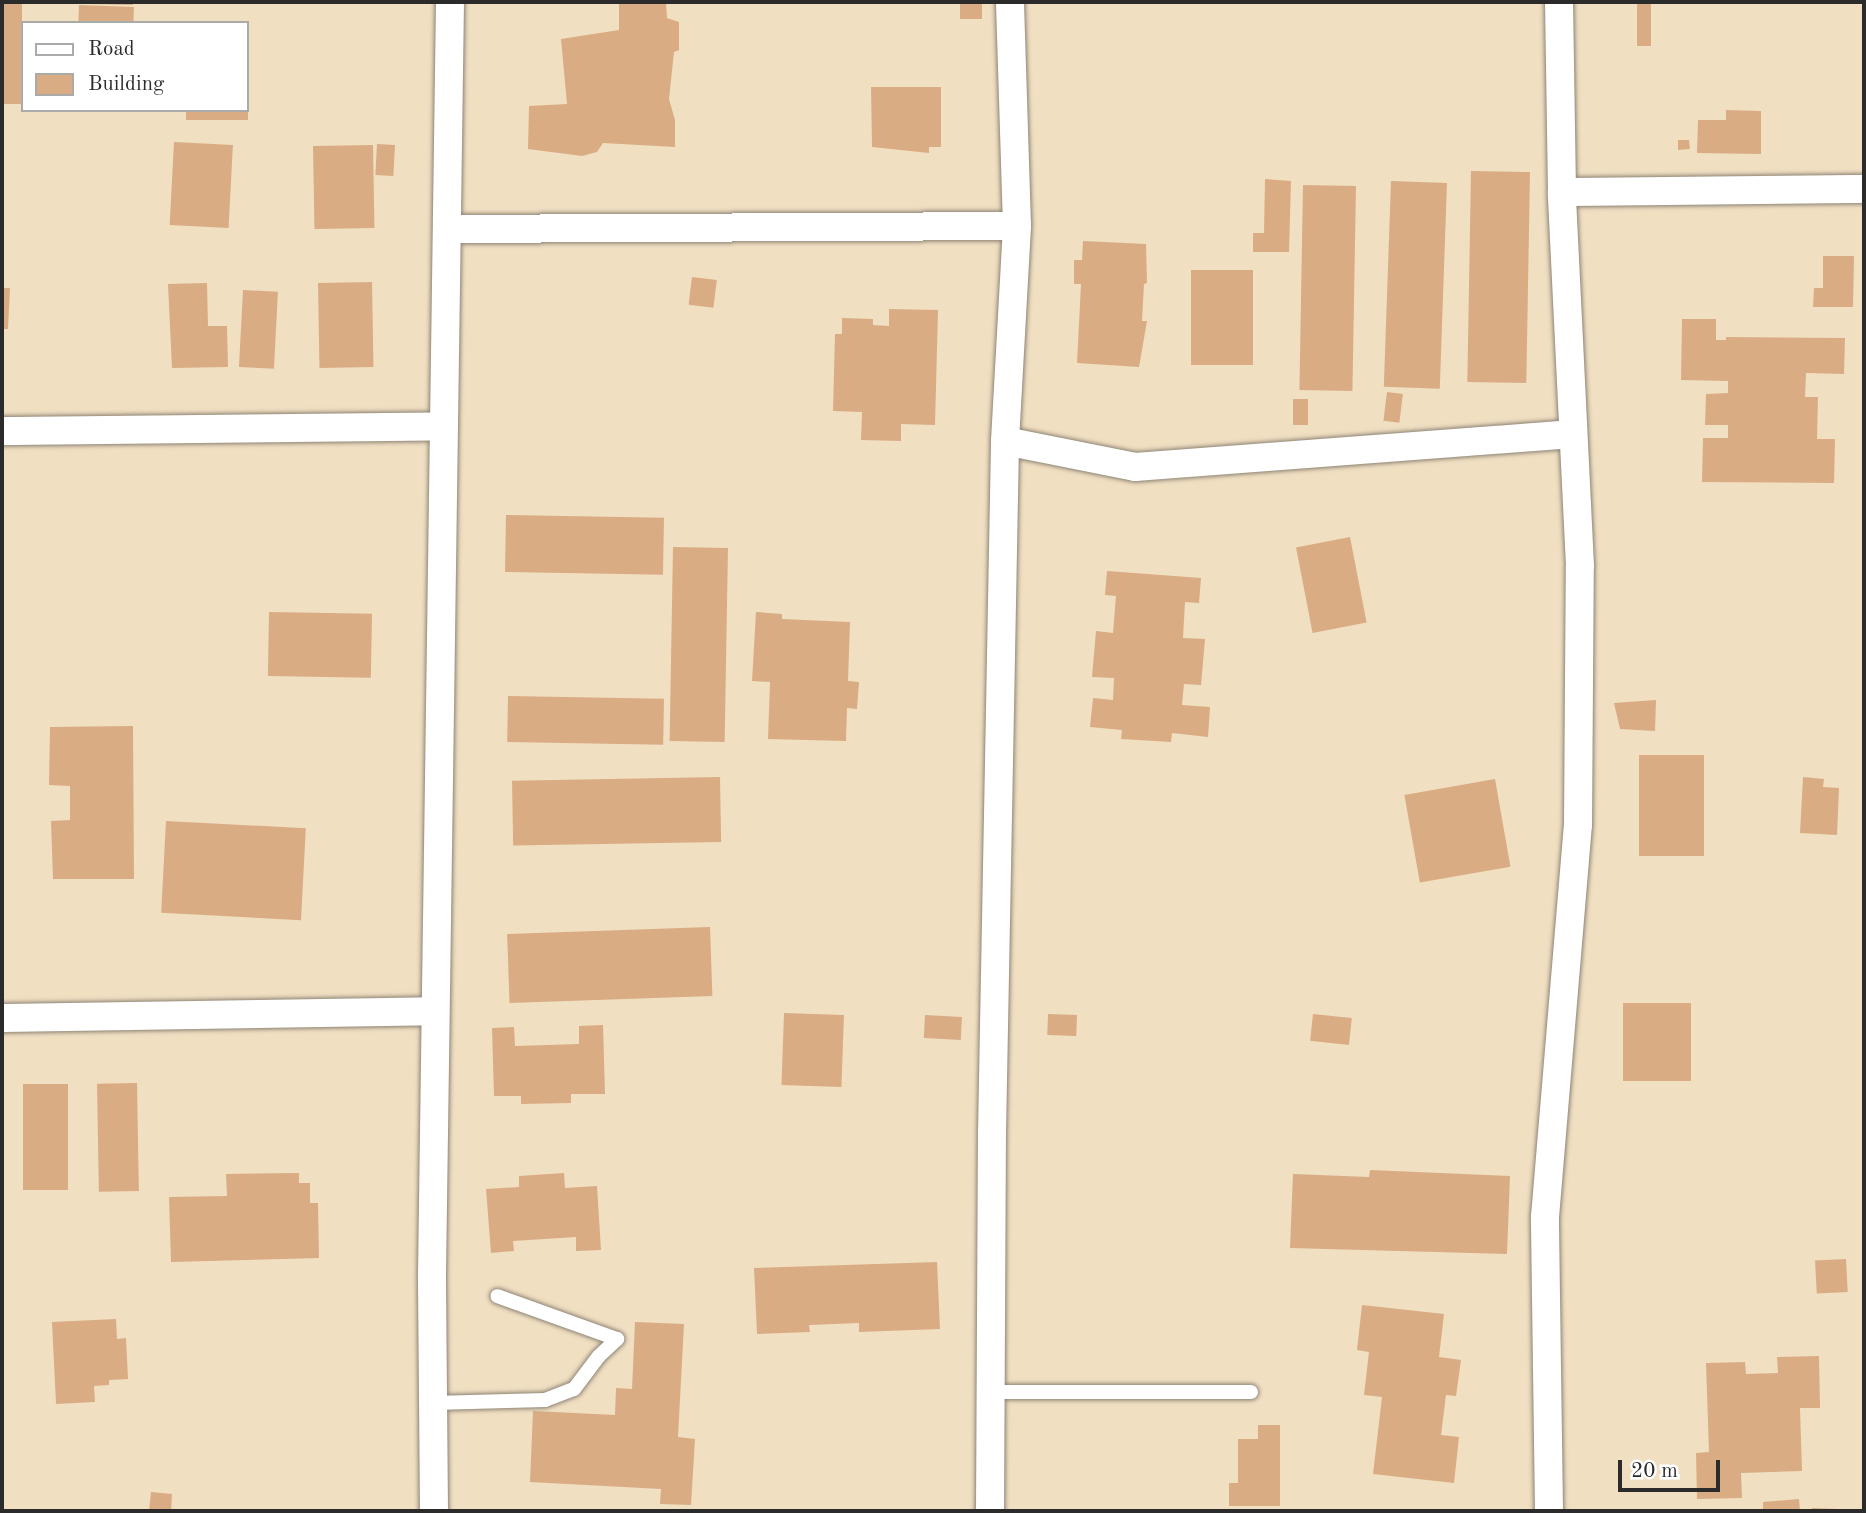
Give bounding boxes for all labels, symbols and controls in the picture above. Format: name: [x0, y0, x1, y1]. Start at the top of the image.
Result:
legend: [21, 21, 248, 112]
text: Road: [88, 39, 135, 60]
text: Building: [88, 74, 164, 95]
scale bar: [1621, 1446, 1722, 1490]
text: 20 m: [1631, 1461, 1678, 1482]

